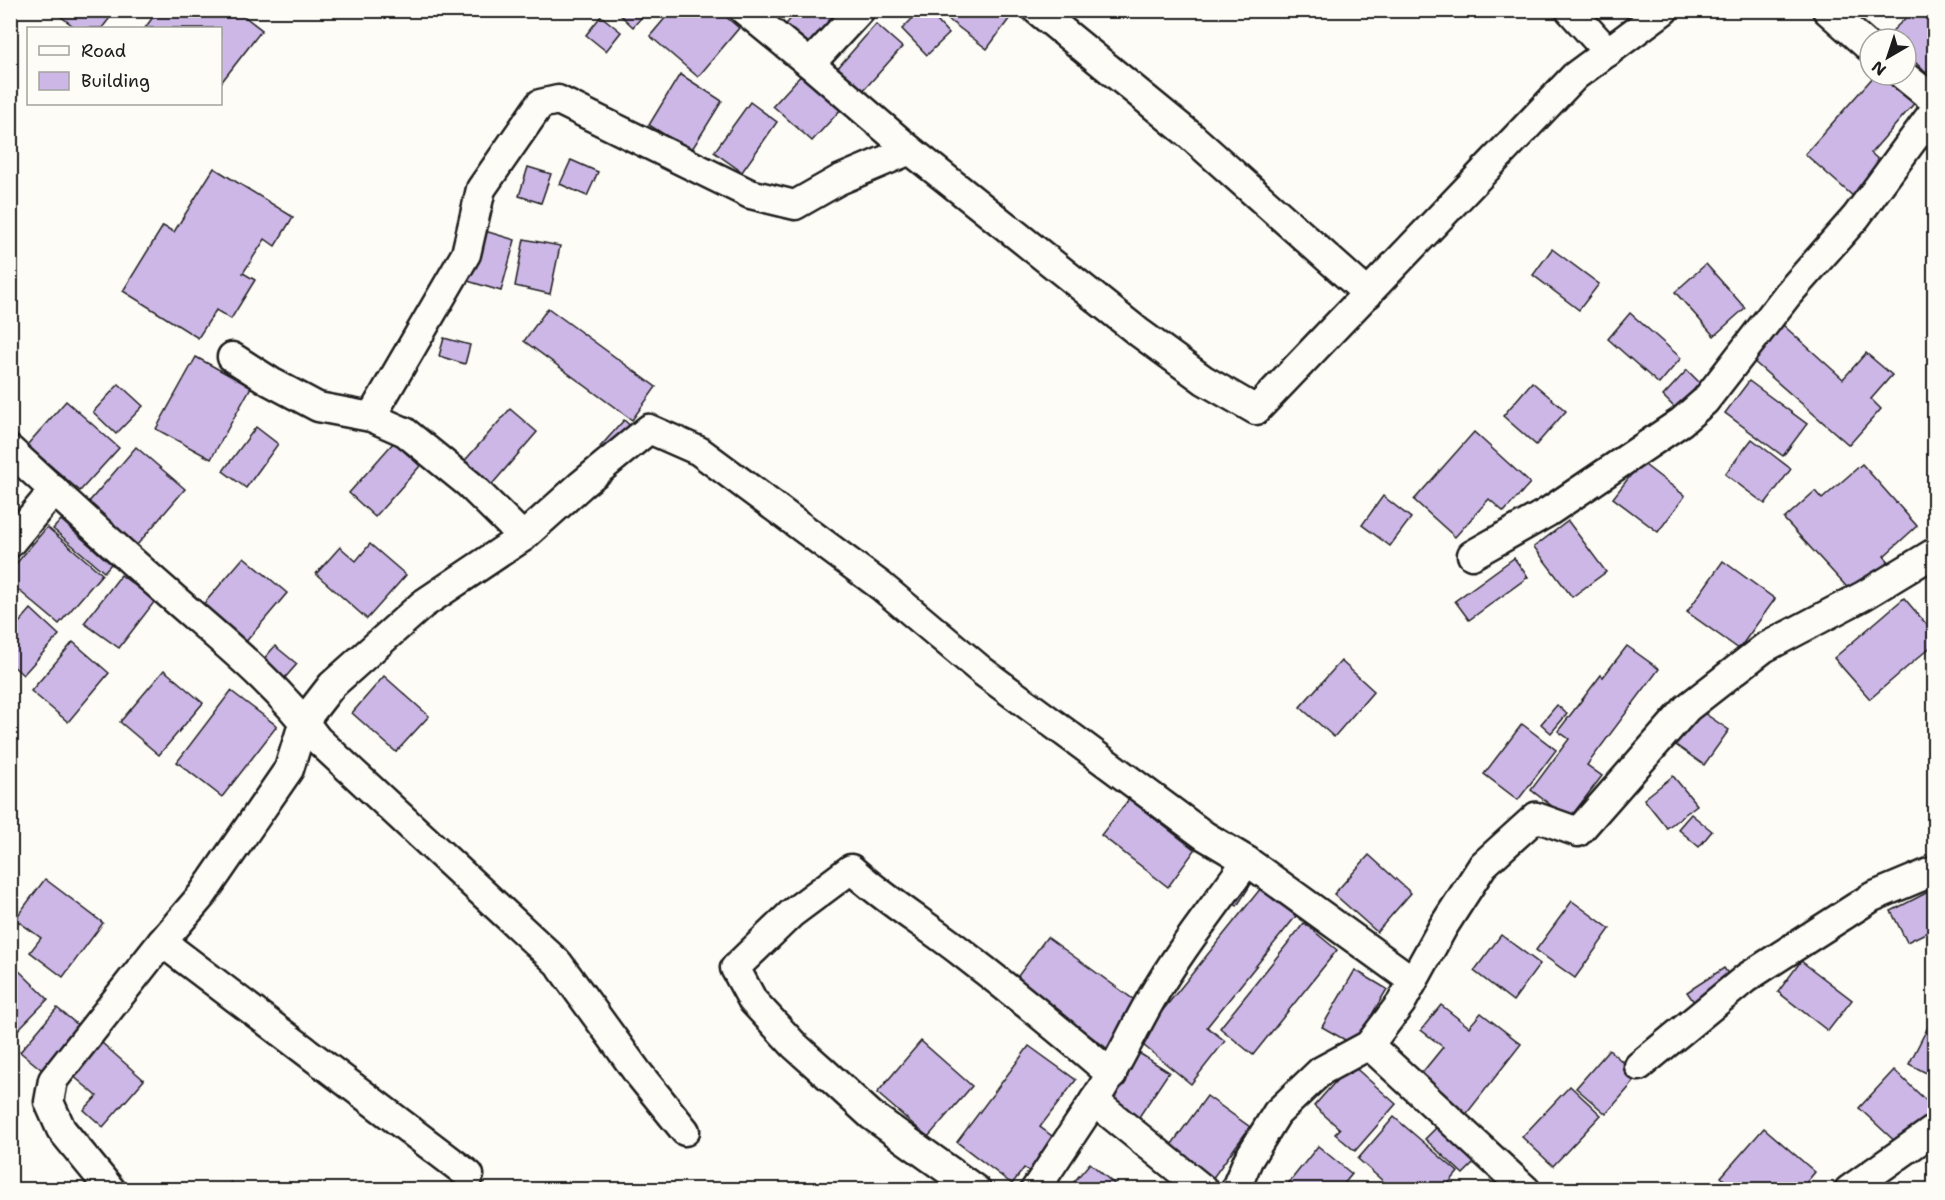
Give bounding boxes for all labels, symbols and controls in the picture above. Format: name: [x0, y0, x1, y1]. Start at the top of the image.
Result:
legend: [27, 27, 222, 105]
north arrow: [1858, 27, 1918, 87]
text: Road: [81, 39, 126, 63]
text: N: [1867, 56, 1890, 80]
text: Building: [81, 69, 150, 93]

